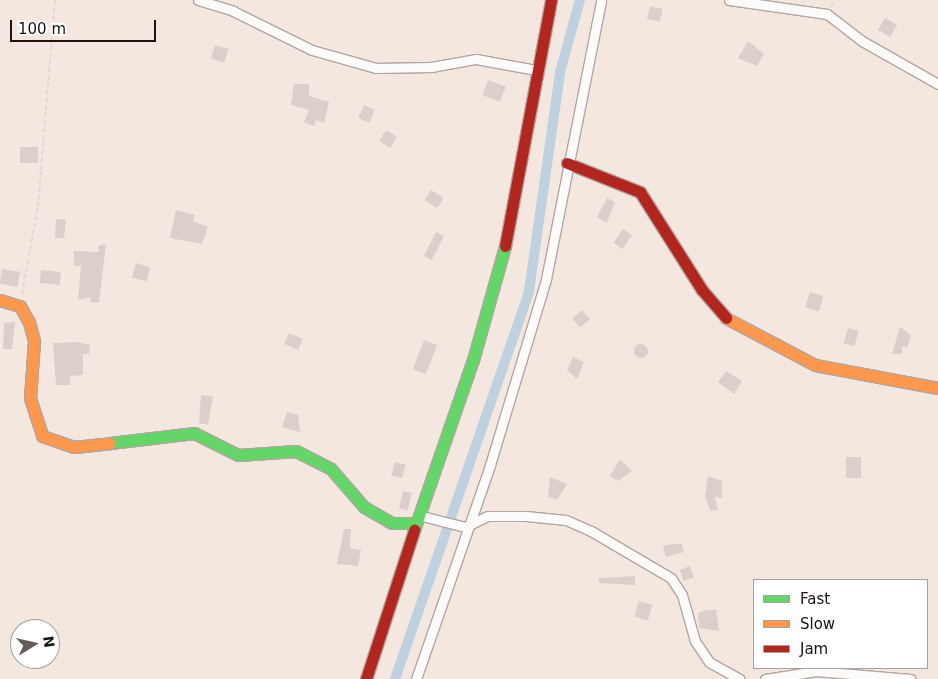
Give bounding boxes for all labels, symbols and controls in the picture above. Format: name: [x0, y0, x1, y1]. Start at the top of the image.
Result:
scale bar: [12, 10, 159, 42]
text: 100 m: [18, 20, 66, 38]
legend: [753, 579, 928, 669]
text: Fast: [800, 590, 830, 608]
text: Slow: [800, 615, 835, 633]
north arrow: [10, 619, 60, 669]
text: N: [40, 635, 58, 649]
text: Jam: [800, 640, 828, 658]

